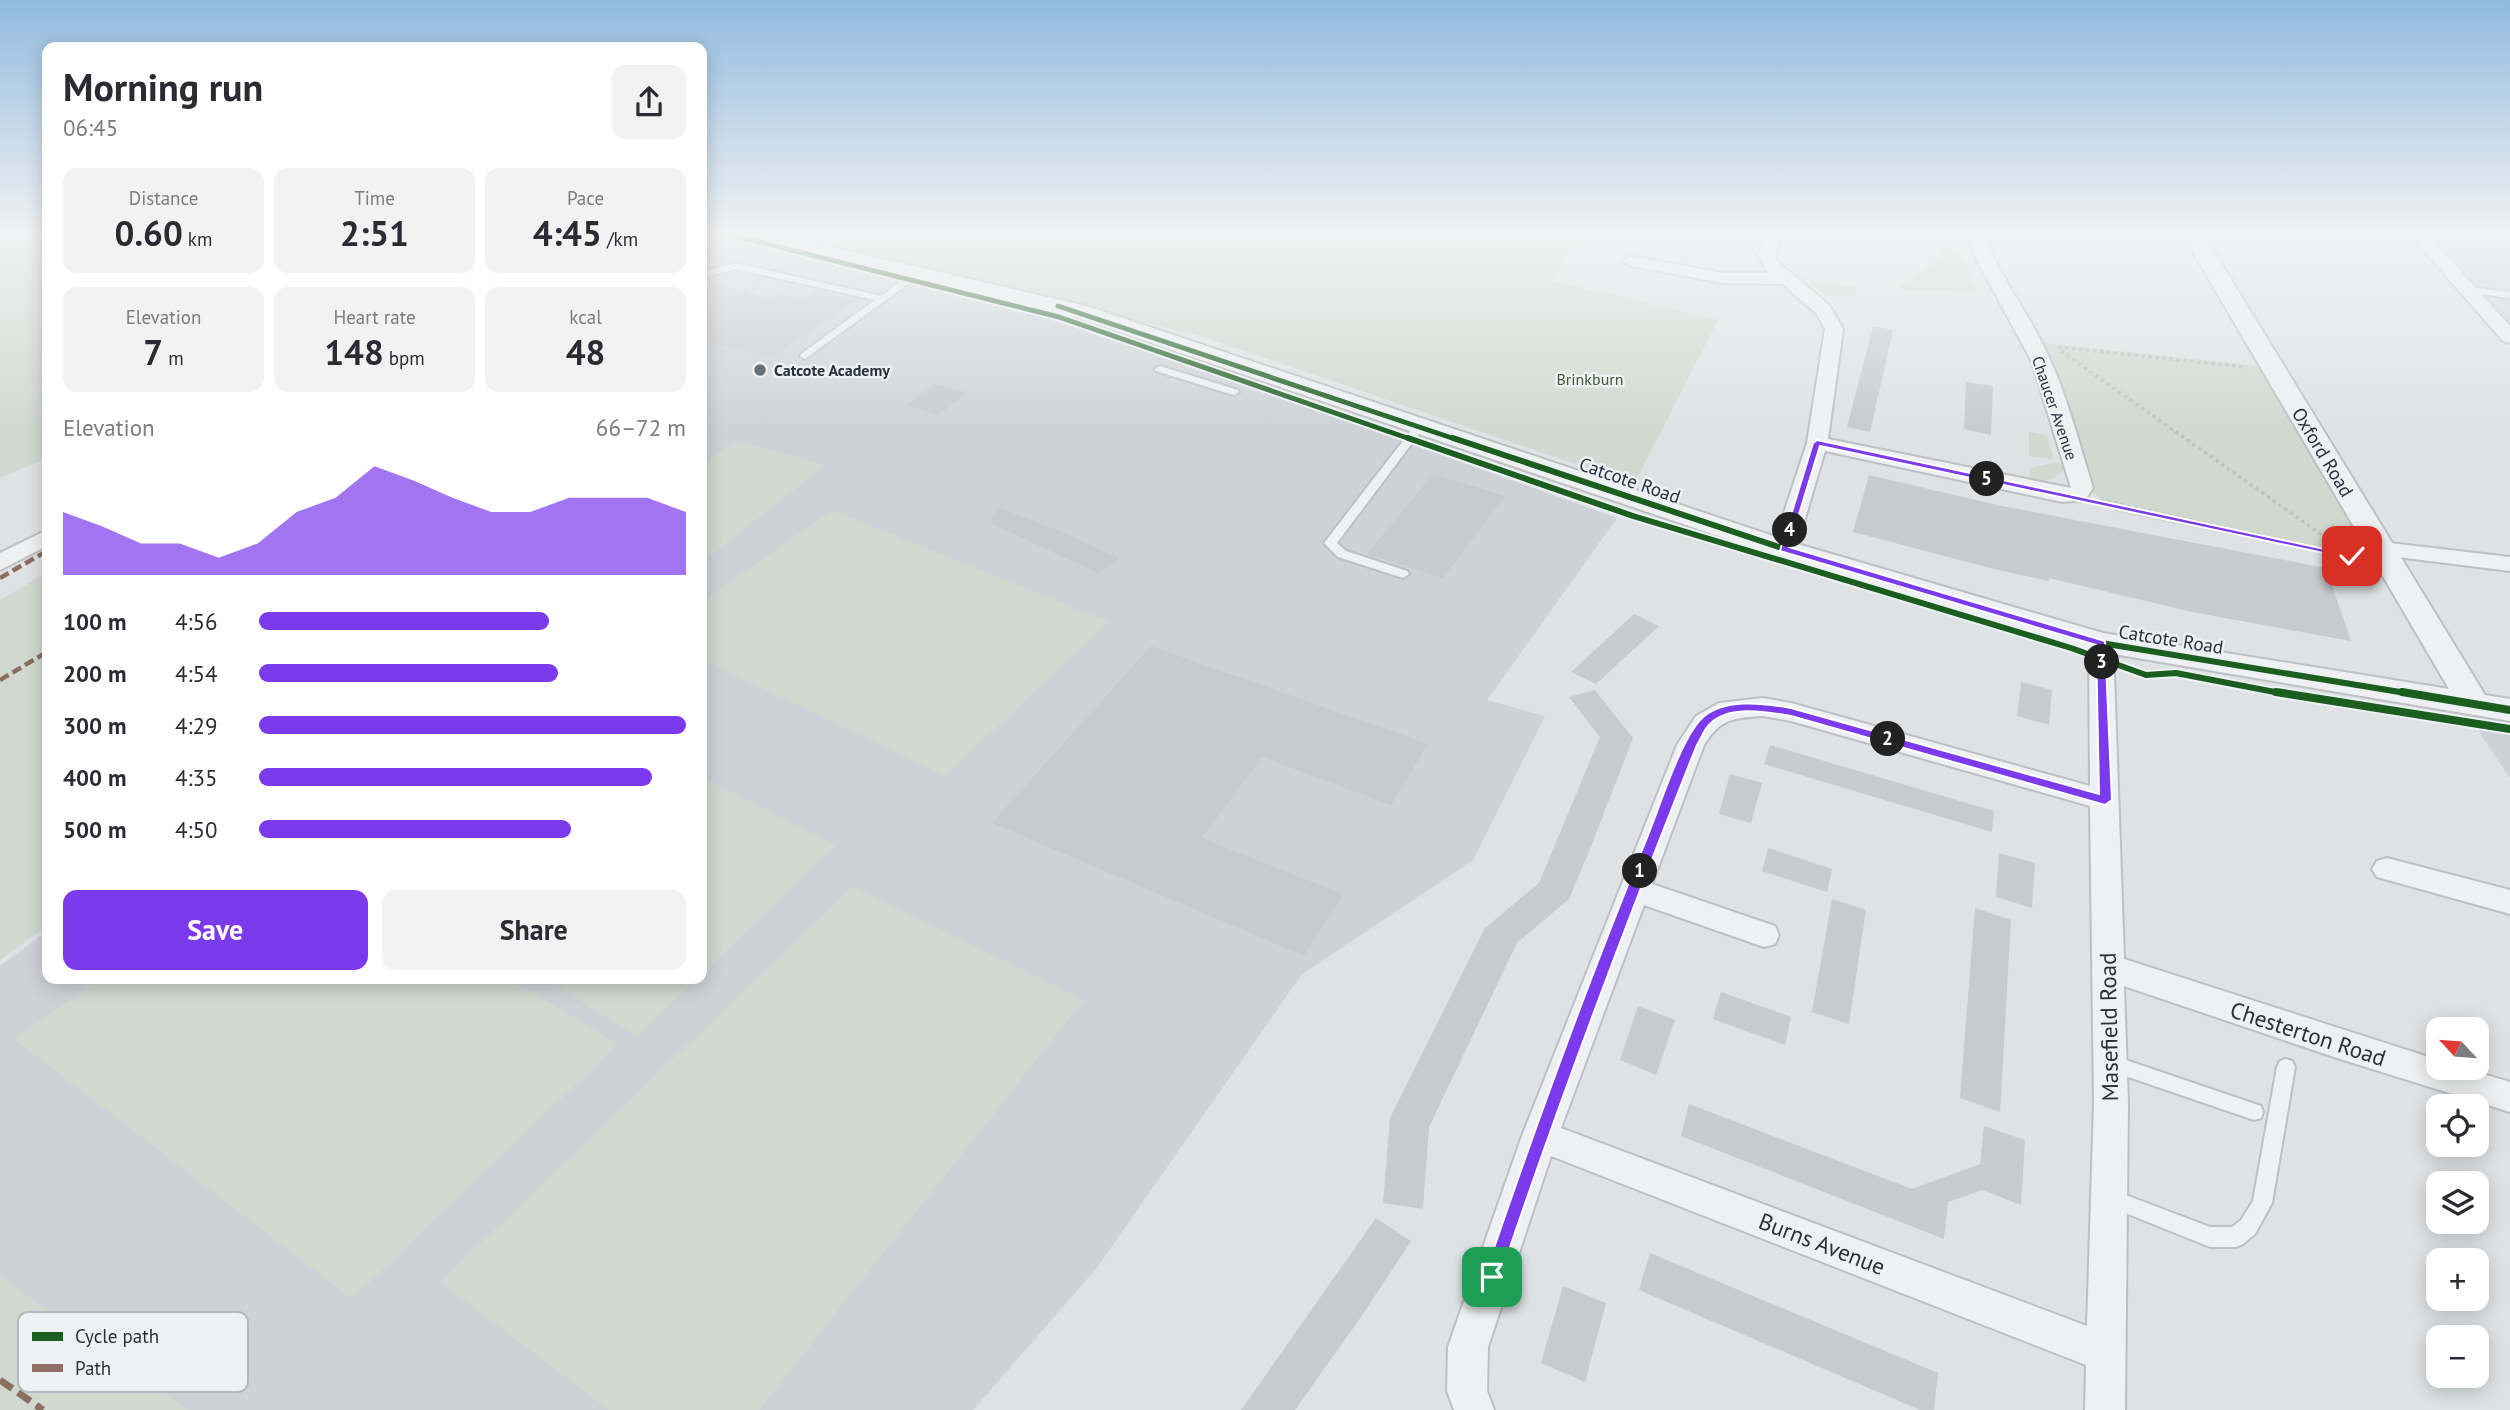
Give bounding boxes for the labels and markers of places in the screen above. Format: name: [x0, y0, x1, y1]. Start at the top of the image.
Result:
place label: Catcote Academy: [774, 360, 890, 380]
marker: Catcote Academy: [752, 362, 768, 378]
pin: 5: [1969, 462, 2004, 496]
pin: 4: [1772, 512, 1808, 548]
pin: [2322, 526, 2382, 586]
pin: 3: [2084, 644, 2120, 680]
pin: 2: [1870, 722, 1906, 756]
pin: 1: [1622, 854, 1658, 888]
pin: [1462, 1247, 1522, 1307]

